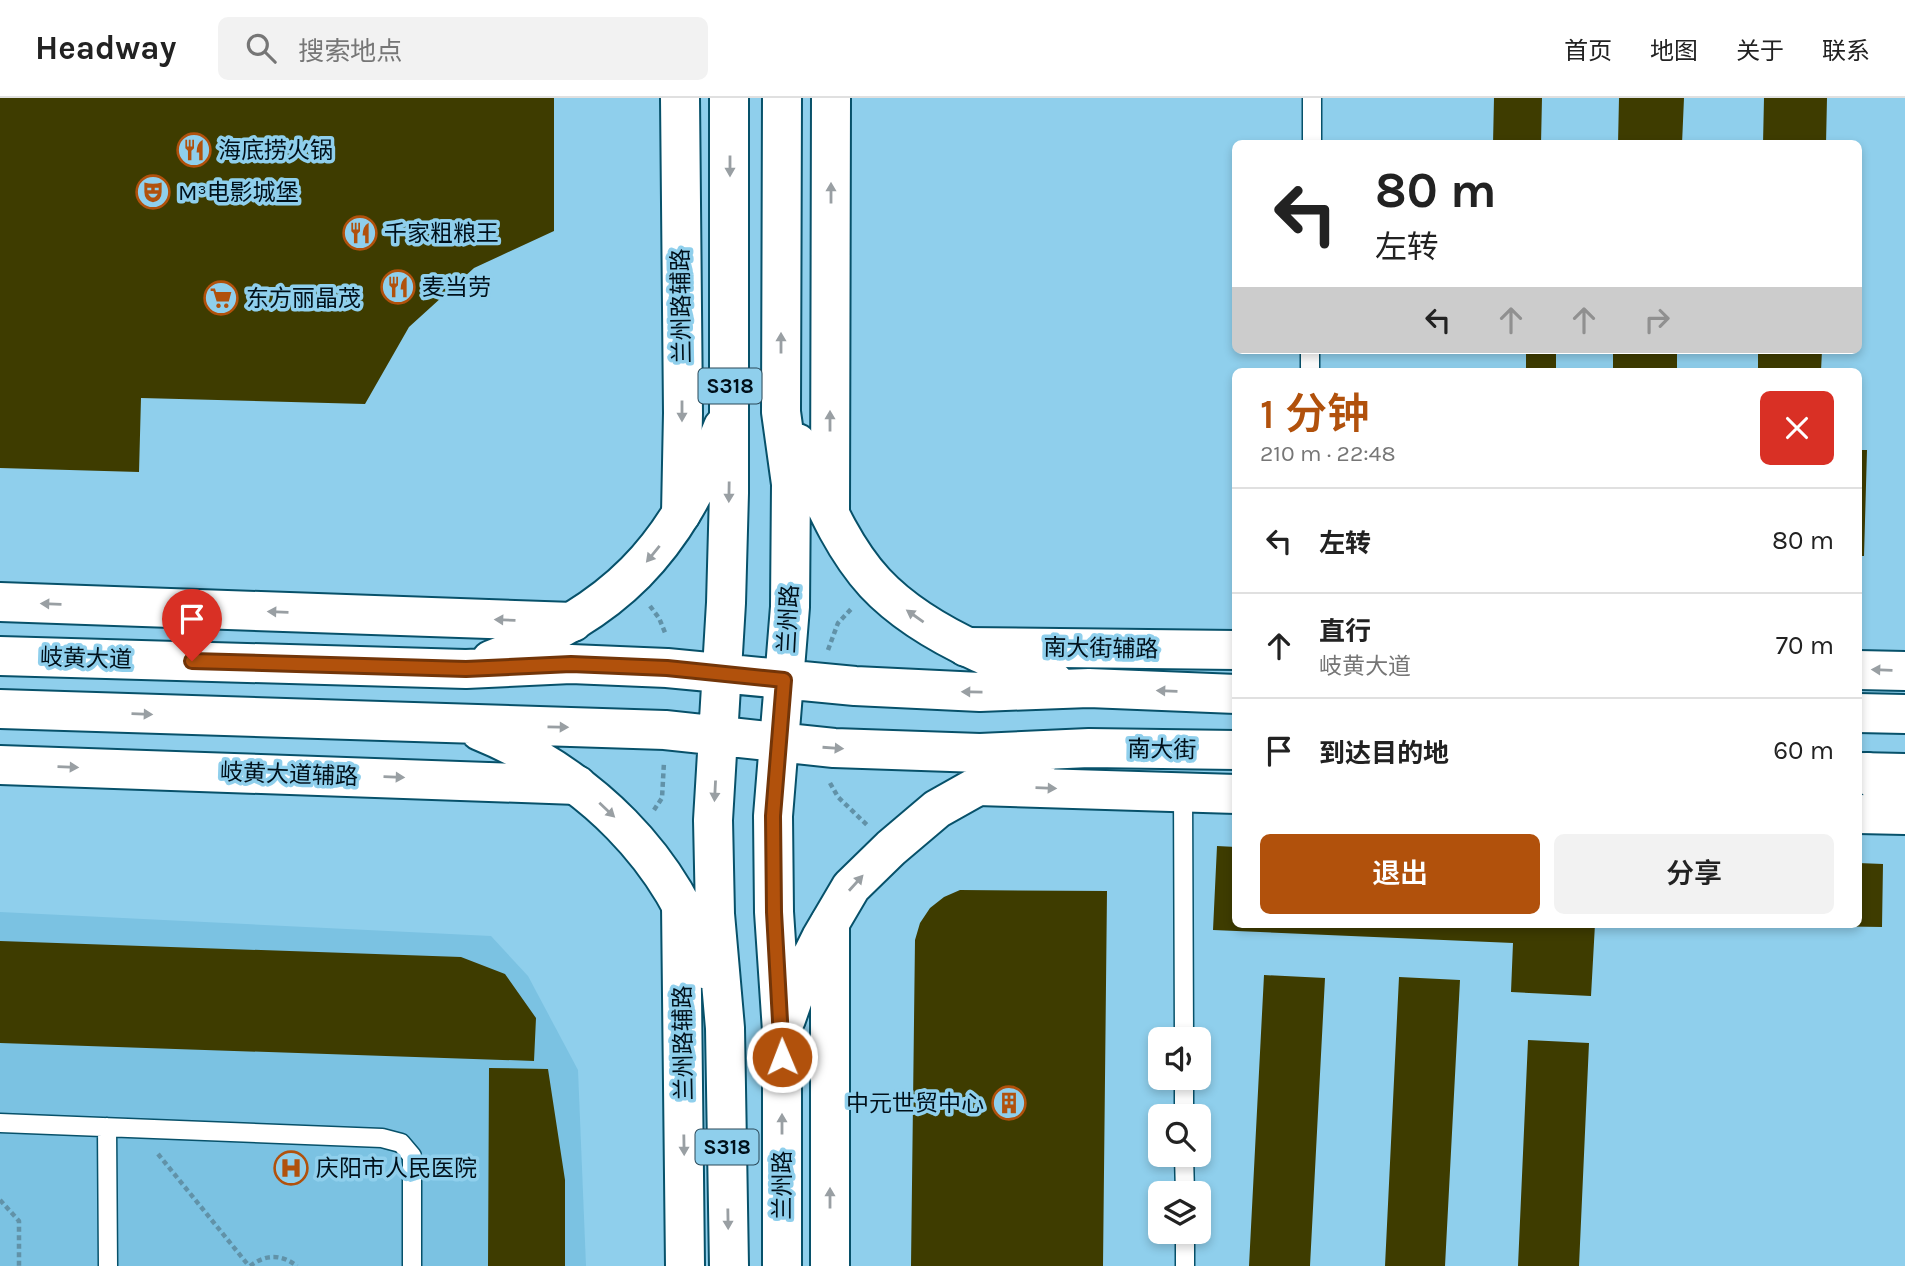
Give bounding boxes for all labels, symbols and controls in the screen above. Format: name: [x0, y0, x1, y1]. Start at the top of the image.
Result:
search box: [218, 17, 708, 80]
text: Headway: [35, 29, 176, 67]
icon: search: [242, 29, 280, 67]
text: 搜索地点: [298, 36, 402, 67]
text: 首页: [1564, 37, 1612, 65]
text: 地图: [1650, 37, 1698, 65]
text: 关于: [1736, 37, 1784, 65]
text: 联系: [1822, 37, 1870, 65]
restaurant icon: 海底捞火锅: [175, 131, 213, 169]
place label: 海底捞火锅: [218, 137, 333, 164]
one-way arrow: [724, 155, 735, 177]
text: 80 m: [1375, 162, 1497, 219]
icon: left: [1260, 168, 1351, 259]
theatre icon: M³电影城堡: [134, 173, 172, 211]
place label: M³电影城堡: [178, 179, 299, 206]
one-way arrow: [825, 182, 837, 204]
restaurant icon: 千家粗粮王: [341, 214, 379, 252]
place label: 千家粗粮王: [384, 220, 499, 247]
text: 左转: [1375, 229, 1439, 266]
street label: 兰州路辅路: [667, 248, 696, 364]
restaurant icon: 麦当劳: [379, 268, 417, 306]
place label: 麦当劳: [422, 274, 491, 301]
supermarket icon: 东方丽晶茂: [202, 279, 240, 317]
place label: 东方丽晶茂: [246, 285, 361, 312]
icon: left: [1419, 301, 1457, 339]
icon: ahead: [1492, 301, 1530, 339]
icon: ahead: [1565, 301, 1603, 339]
icon: right: [1638, 301, 1676, 339]
one-way arrow: [775, 332, 787, 354]
road number: S318: [698, 368, 762, 404]
text: 1 分钟: [1260, 389, 1369, 439]
button: close: [1760, 391, 1834, 465]
one-way arrow: [676, 400, 688, 422]
one-way arrow: [824, 409, 836, 431]
text: 210 m · 22:48: [1260, 440, 1396, 467]
one-way arrow: [723, 481, 735, 503]
icon: left: [1260, 522, 1298, 560]
text: 80 m: [1772, 525, 1834, 556]
text: 左转: [1319, 528, 1371, 559]
one-way arrow: [645, 544, 660, 562]
street label: 兰州路: [773, 584, 804, 654]
pin: [162, 589, 222, 661]
one-way arrow: [39, 598, 61, 610]
icon: arrive: [173, 600, 211, 638]
one-way arrow: [267, 607, 289, 618]
one-way arrow: [906, 609, 924, 623]
one-way arrow: [494, 614, 516, 626]
text: 直行: [1319, 616, 1371, 647]
icon: ahead: [1260, 627, 1298, 665]
text: 70 m: [1776, 630, 1834, 661]
street label: 南大街辅路: [1043, 634, 1159, 663]
street label: 岐黄大道: [40, 643, 132, 674]
text: 岐黄大道: [1319, 653, 1411, 680]
one-way arrow: [1871, 664, 1893, 676]
one-way arrow: [961, 686, 983, 697]
one-way arrow: [1156, 686, 1178, 697]
one-way arrow: [131, 709, 153, 720]
one-way arrow: [547, 722, 569, 733]
icon: arrive: [1260, 732, 1298, 770]
street label: 南大街: [1127, 735, 1197, 764]
text: 60 m: [1773, 735, 1834, 766]
text: 到达目的地: [1319, 738, 1449, 769]
one-way arrow: [823, 742, 845, 753]
street label: 岐黄大道辅路: [220, 759, 358, 790]
one-way arrow: [57, 761, 79, 773]
one-way arrow: [383, 772, 405, 783]
one-way arrow: [709, 780, 720, 802]
one-way arrow: [1036, 783, 1058, 794]
one-way arrow: [598, 801, 615, 817]
button: 退出: [1260, 834, 1540, 914]
button: 分享: [1554, 834, 1834, 914]
one-way arrow: [848, 875, 864, 892]
street label: 兰州路辅路: [669, 985, 698, 1101]
position arrow: [745, 1020, 819, 1094]
map controls: [1148, 1027, 1211, 1244]
button: sound: [1148, 1027, 1211, 1090]
building icon: 中元世贸中心: [990, 1084, 1028, 1122]
place label: 中元世贸中心: [846, 1090, 984, 1117]
button: search: [1148, 1104, 1211, 1167]
one-way arrow: [776, 1113, 788, 1135]
road number: S318: [696, 1130, 758, 1164]
one-way arrow: [678, 1134, 690, 1156]
hospital icon: 庆阳市人民医院: [272, 1149, 310, 1187]
street label: 兰州路: [769, 1151, 796, 1220]
place label: 庆阳市人民医院: [316, 1155, 477, 1182]
button: layers: [1148, 1181, 1211, 1244]
one-way arrow: [824, 1187, 836, 1209]
one-way arrow: [722, 1208, 734, 1230]

